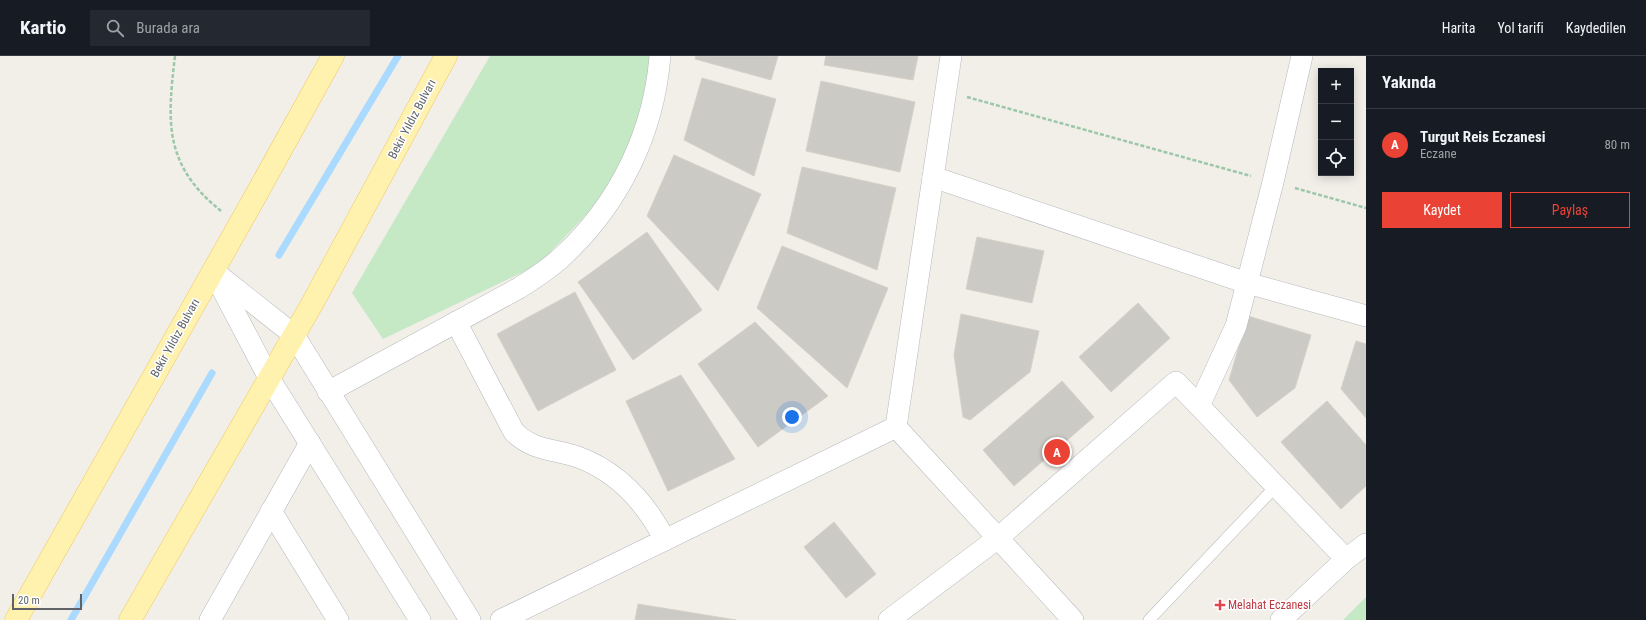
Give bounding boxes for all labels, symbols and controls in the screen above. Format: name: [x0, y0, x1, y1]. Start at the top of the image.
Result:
search box: [90, 10, 370, 46]
text: Kartio: [20, 16, 66, 39]
icon: search: [104, 17, 126, 39]
text: Burada ara: [136, 19, 200, 37]
text: Harita: [1442, 20, 1475, 36]
text: Yol tarifi: [1497, 20, 1544, 36]
text: Kaydedilen: [1566, 20, 1626, 36]
map controls: [1318, 68, 1354, 176]
button: +: [1318, 68, 1354, 104]
text: Yakında: [1382, 72, 1436, 92]
street label: Bekir Yıldız Bulvarı: [385, 77, 439, 161]
button: −: [1318, 104, 1354, 140]
text: Turgut Reis Eczanesi: [1420, 128, 1546, 146]
text: A: [1391, 137, 1399, 152]
text: 80 m: [1604, 137, 1630, 152]
button: locate: [1318, 140, 1354, 176]
text: Eczane: [1420, 146, 1457, 161]
button: Kaydet: [1382, 192, 1502, 228]
button: Paylaş: [1510, 192, 1630, 228]
street label: Bekir Yıldız Bulvarı: [148, 296, 202, 380]
your location: [782, 407, 802, 427]
pin: A: [1044, 437, 1070, 467]
scale bar: [12, 592, 82, 611]
text: 20 m: [18, 594, 40, 607]
place label: Melahat Eczanesi: [1228, 598, 1311, 612]
marker: Melahat Eczanesi: [1215, 600, 1225, 610]

